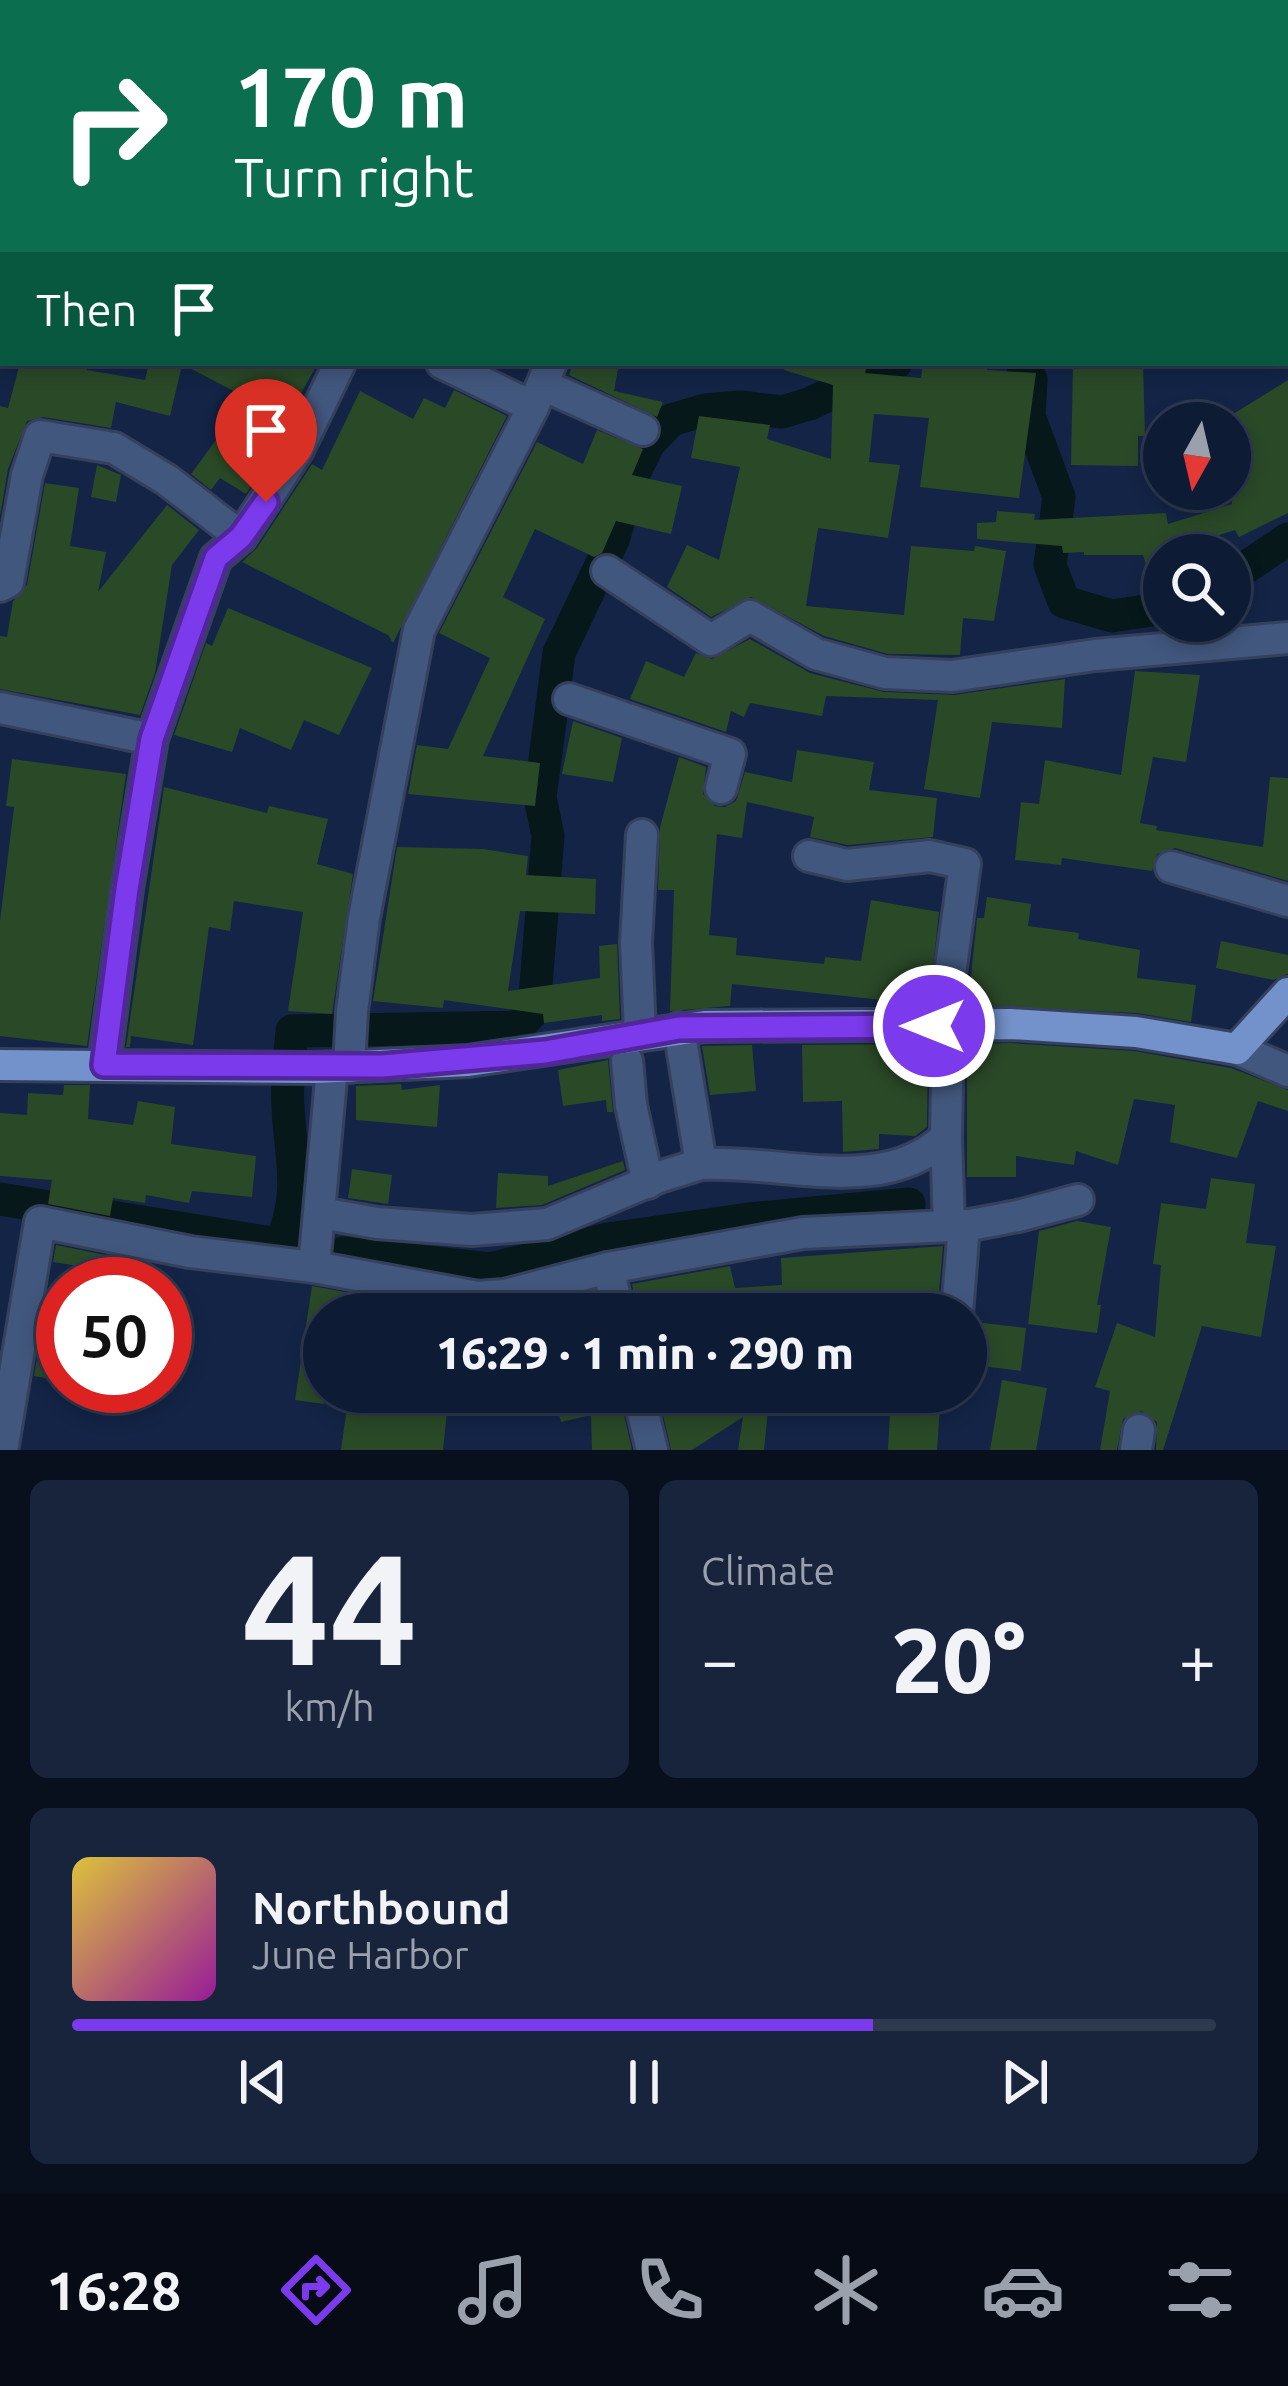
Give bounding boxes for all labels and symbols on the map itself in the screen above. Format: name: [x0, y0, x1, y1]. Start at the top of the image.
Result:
pin: [215, 379, 317, 502]
north arrow: [1143, 402, 1251, 510]
position arrow: [871, 963, 997, 1089]
speed limit sign: 50: [36, 1257, 192, 1413]

